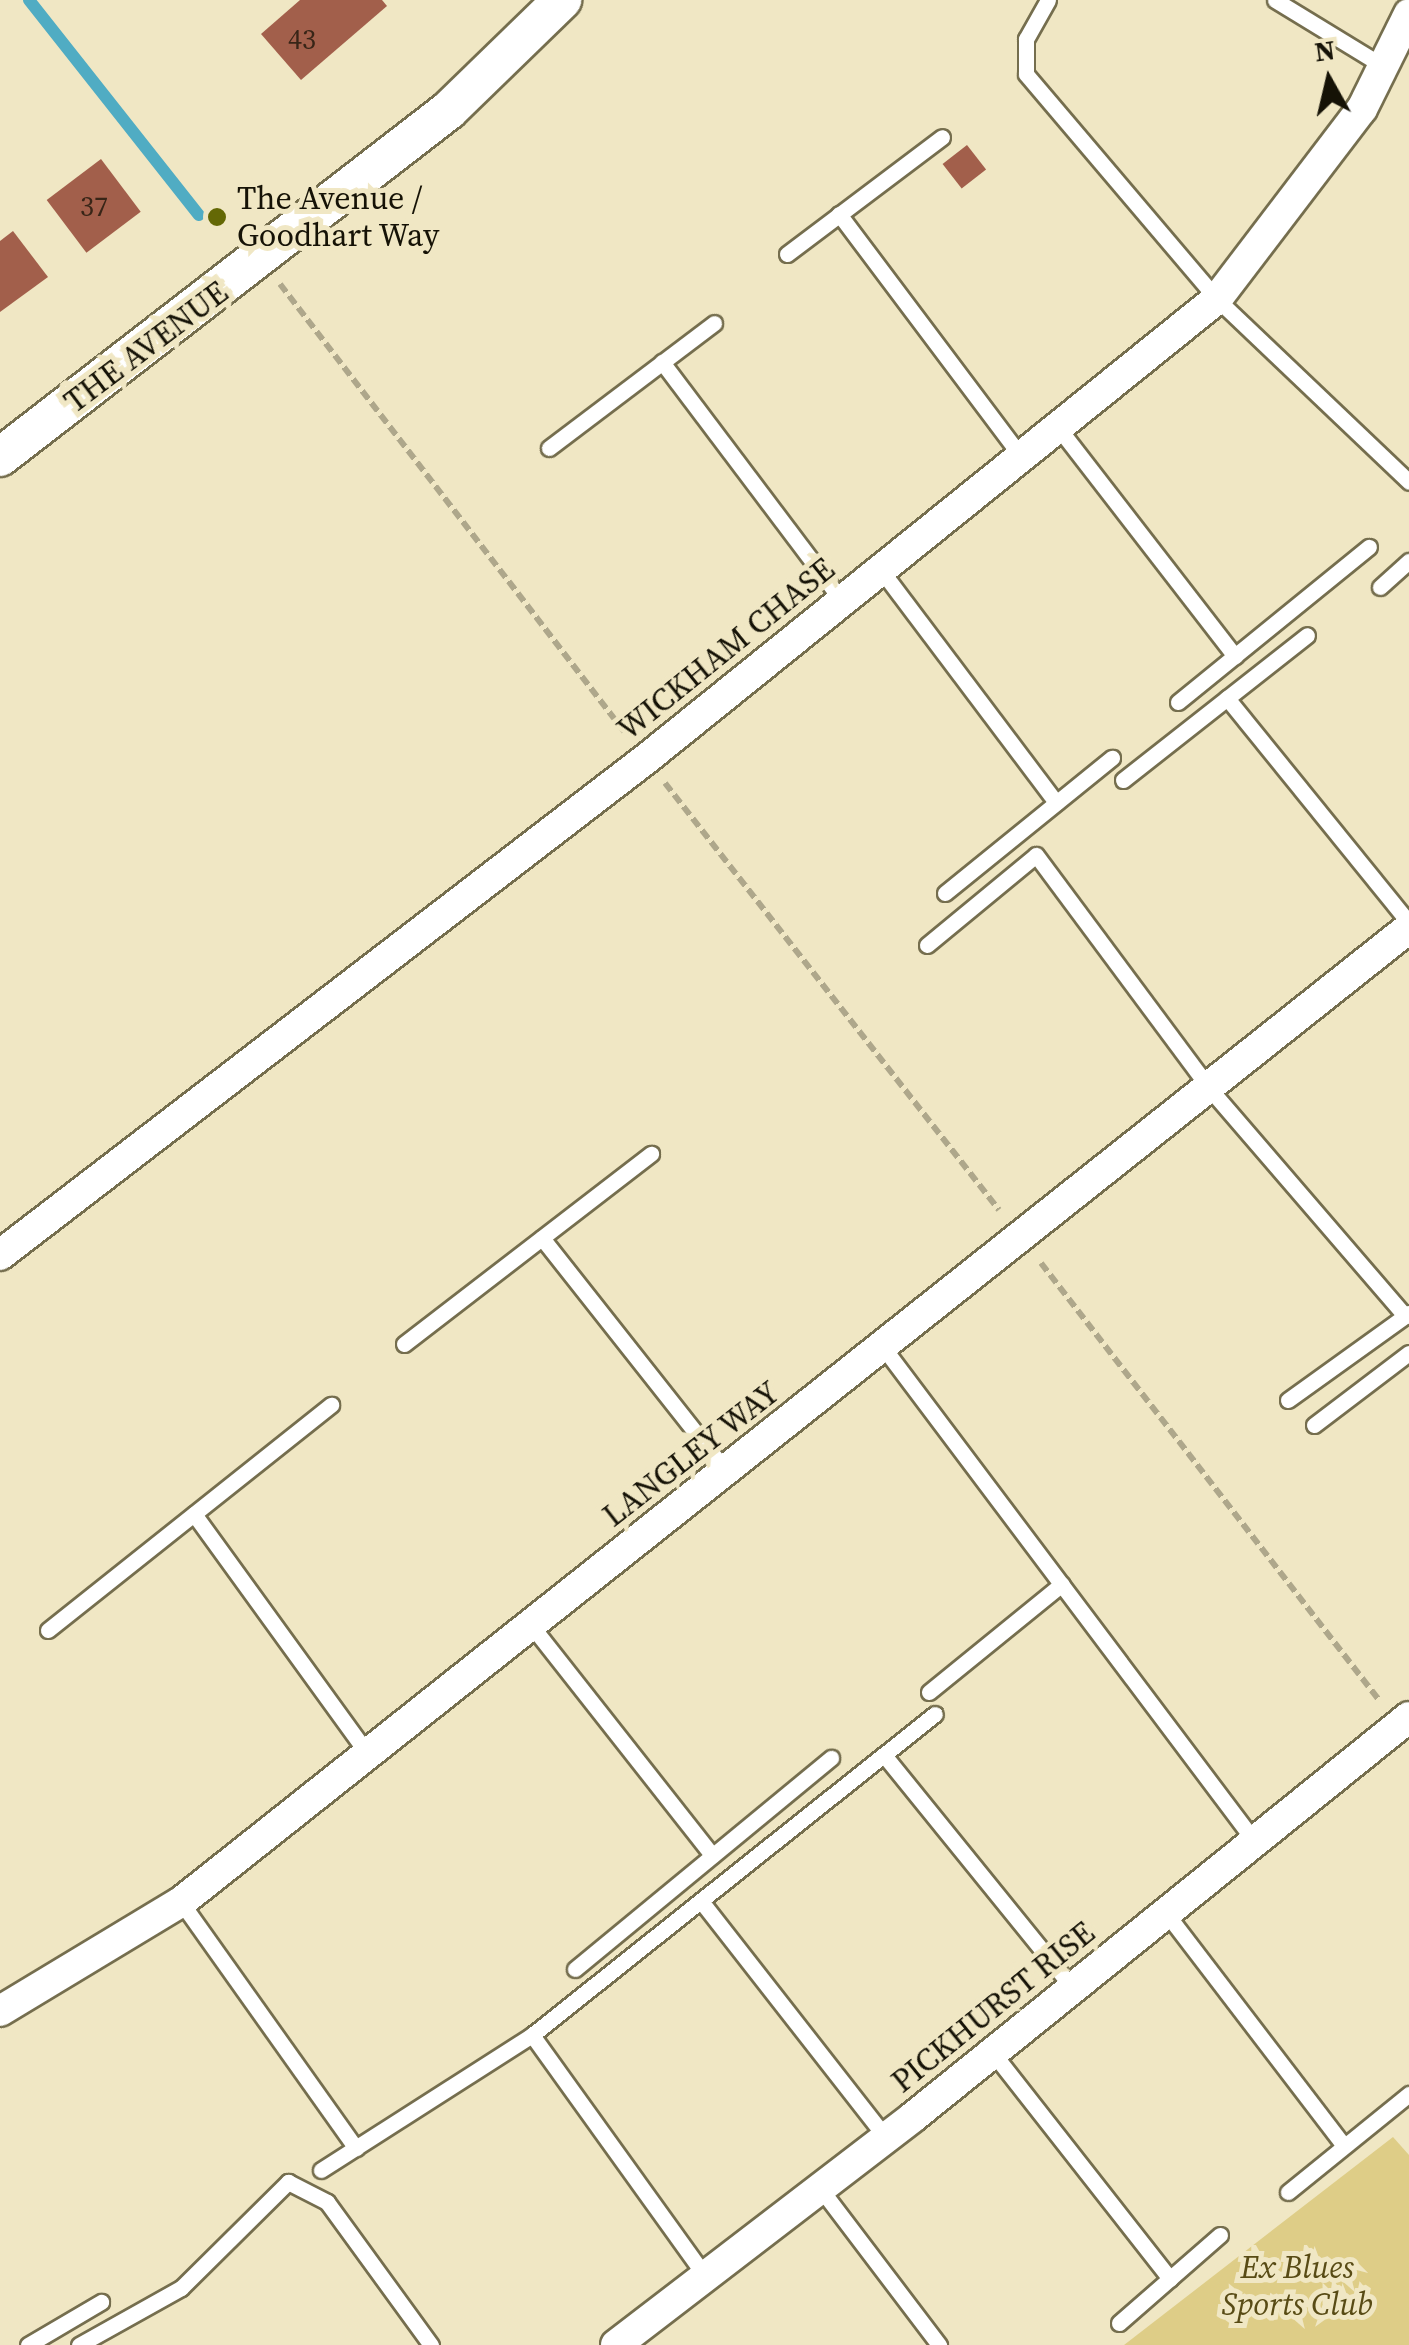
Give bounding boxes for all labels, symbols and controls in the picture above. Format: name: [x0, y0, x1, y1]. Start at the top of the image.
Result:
house number: 43: [288, 22, 316, 56]
north arrow: [1279, 30, 1379, 130]
text: N: [1312, 30, 1338, 71]
place label: The Avenue / Goodhart Way: [237, 180, 440, 255]
house number: 37: [80, 189, 108, 223]
marker: The Avenue / Goodhart Way: [206, 206, 228, 228]
street label: THE AVENUE: [57, 273, 235, 421]
street label: WICKHAM CHASE: [610, 550, 842, 748]
street label: LANGLEY WAY: [594, 1373, 788, 1535]
street label: PICKHURST RISE: [883, 1913, 1103, 2101]
park label: Ex Blues Sports Club: [1221, 2249, 1373, 2324]

